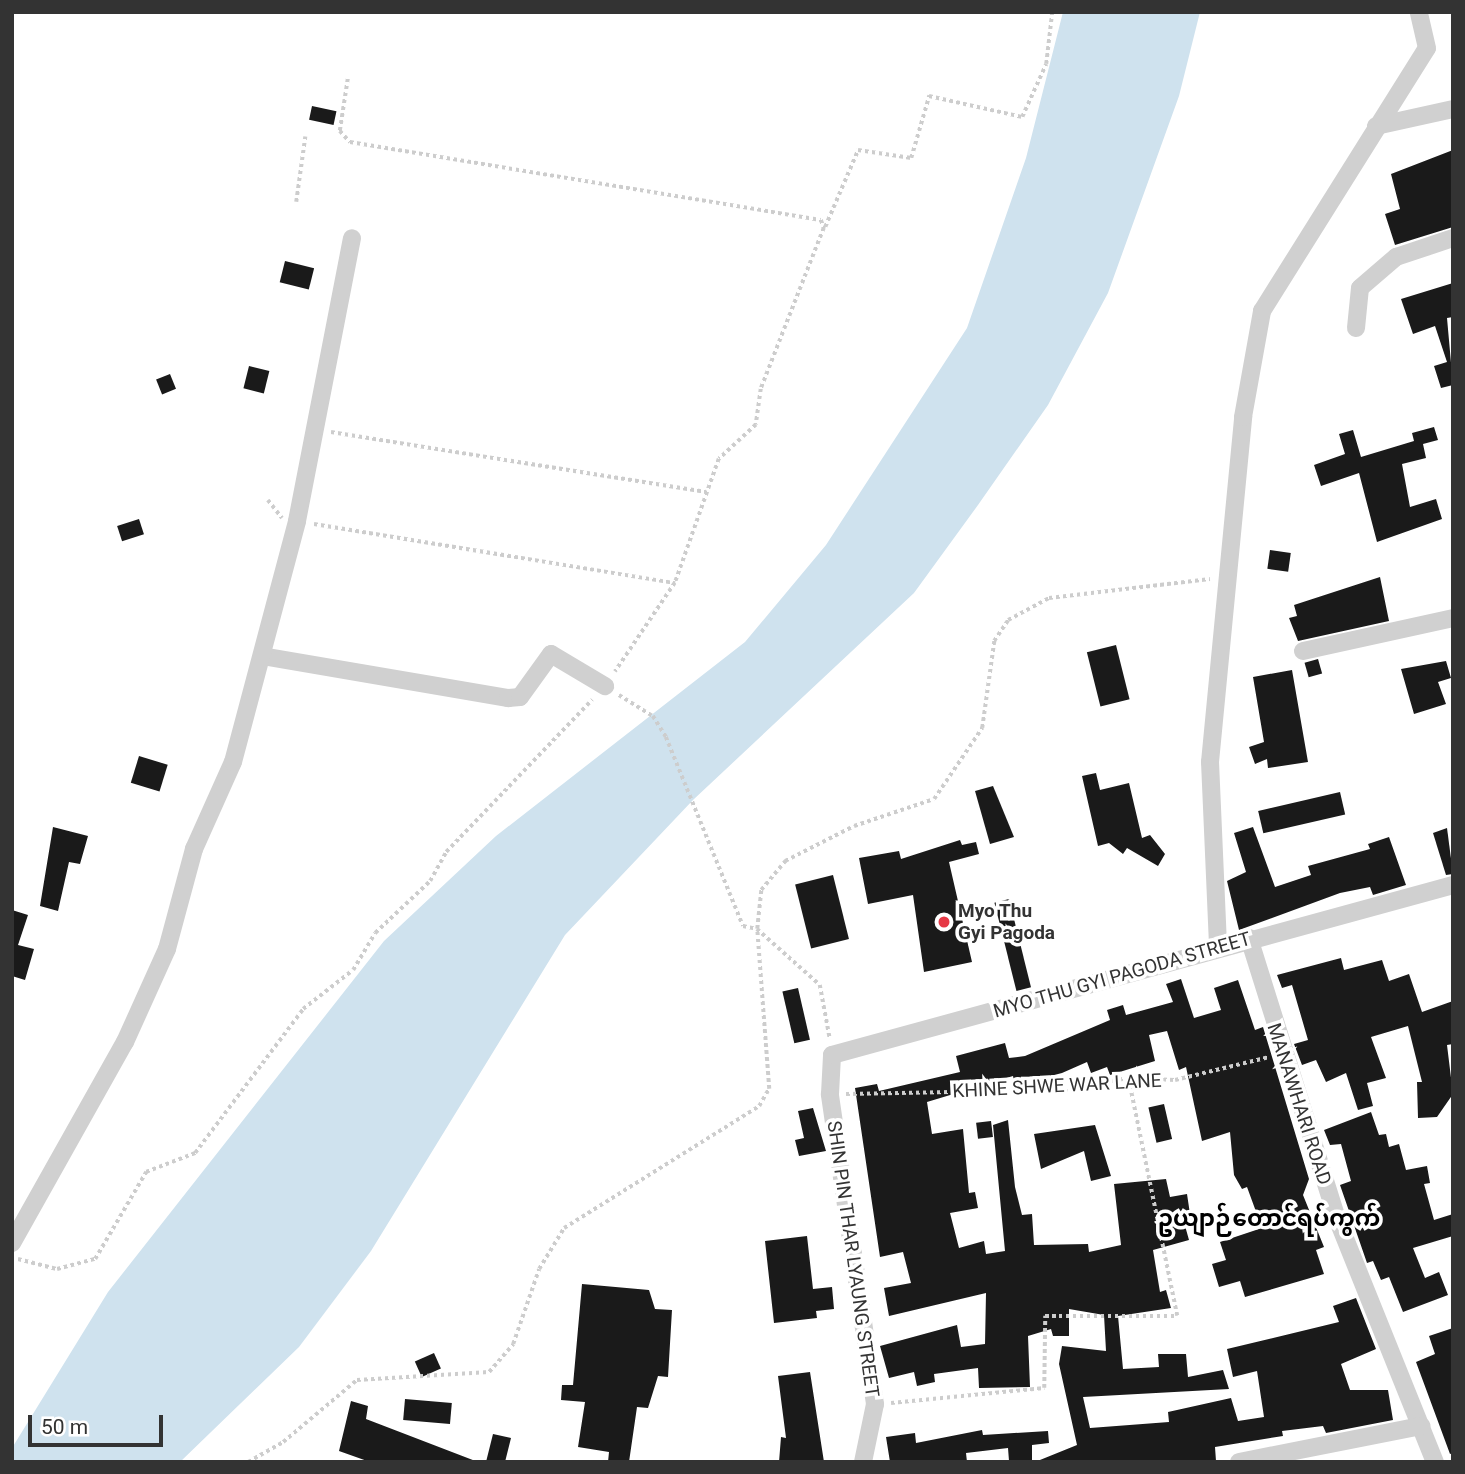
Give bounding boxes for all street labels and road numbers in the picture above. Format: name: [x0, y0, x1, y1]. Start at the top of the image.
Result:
street label: MYO THU GYI PAGODA STREET: [990, 927, 1254, 1023]
street label: MANAWHARI ROAD: [1262, 1020, 1336, 1188]
street label: KHINE SHWE WAR LANE: [952, 1069, 1162, 1103]
street label: SHIN PIN THAR LYAUNG STREET: [822, 1119, 884, 1399]

